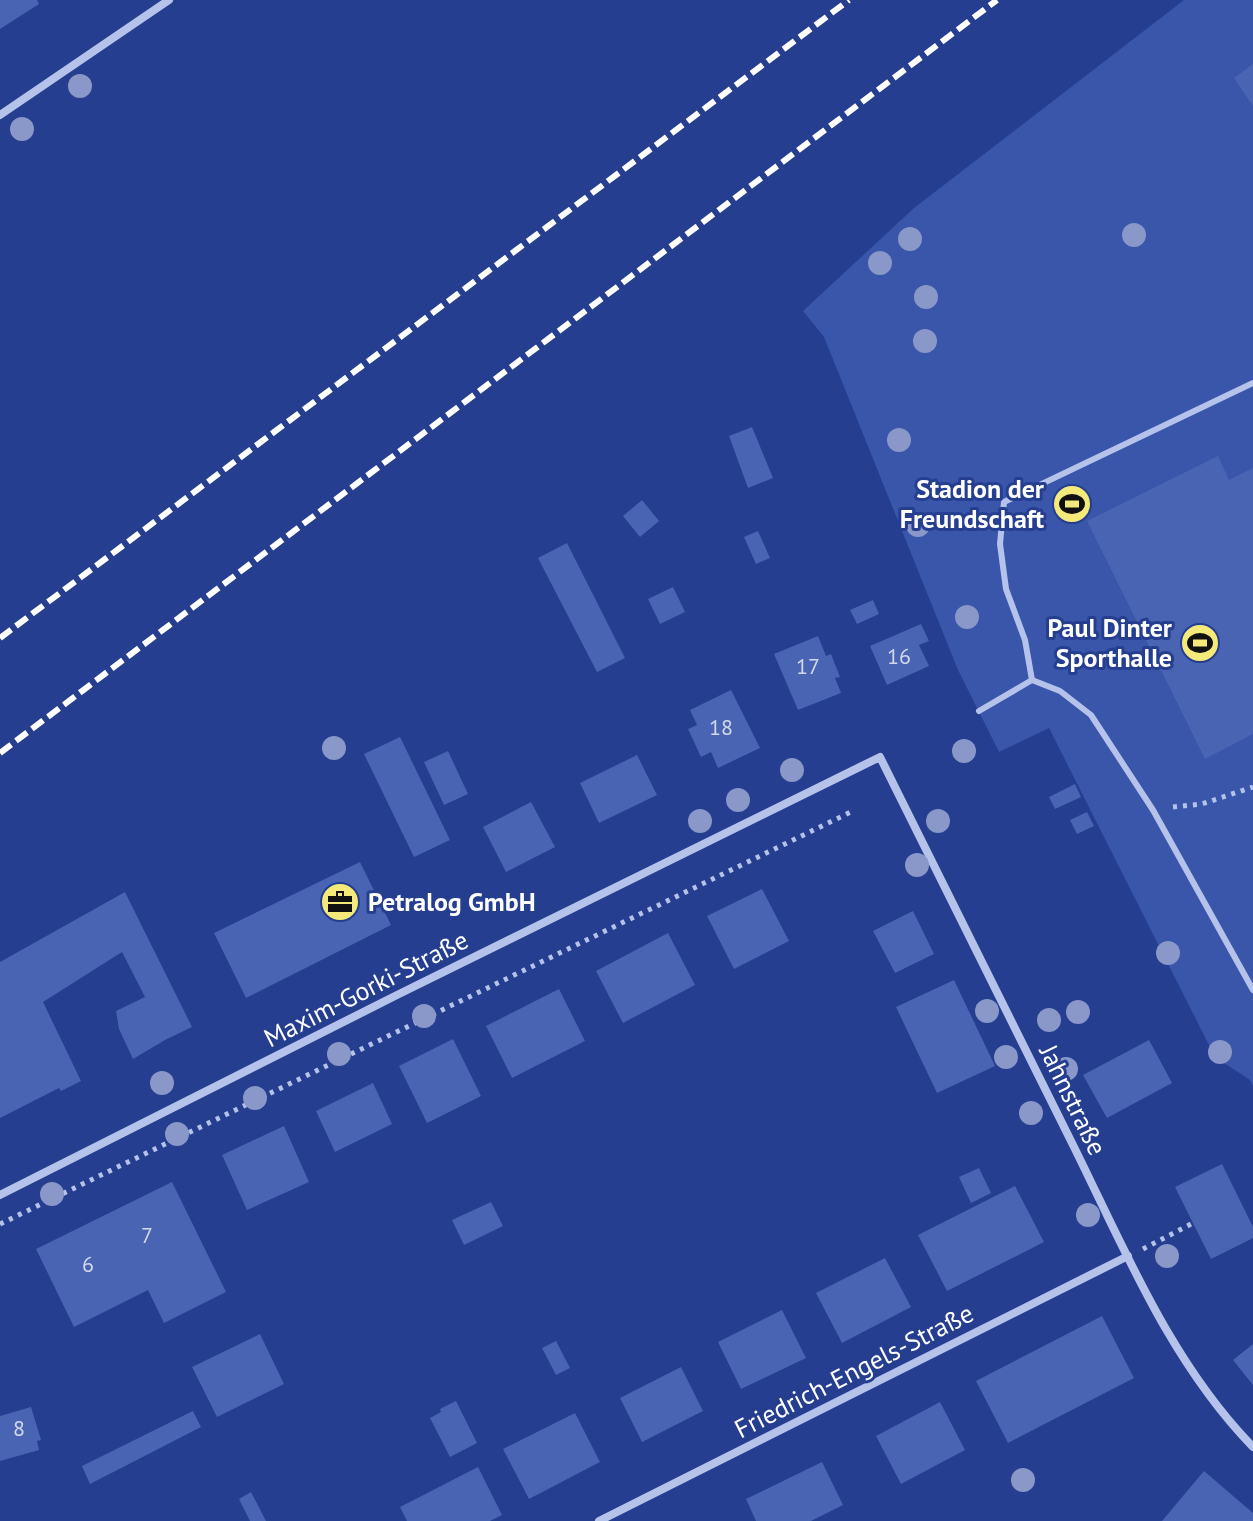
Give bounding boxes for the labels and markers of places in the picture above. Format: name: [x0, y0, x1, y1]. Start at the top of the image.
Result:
place label: Stadion der Freundschaft: [900, 472, 1045, 535]
sports icon: Stadion der Freundschaft: [1051, 483, 1093, 525]
place label: Paul Dinter Sporthalle: [1048, 611, 1173, 674]
sports icon: Paul Dinter Sporthalle: [1179, 622, 1221, 664]
office icon: Petralog GmbH: [319, 881, 361, 923]
place label: Petralog GmbH: [368, 885, 536, 918]

